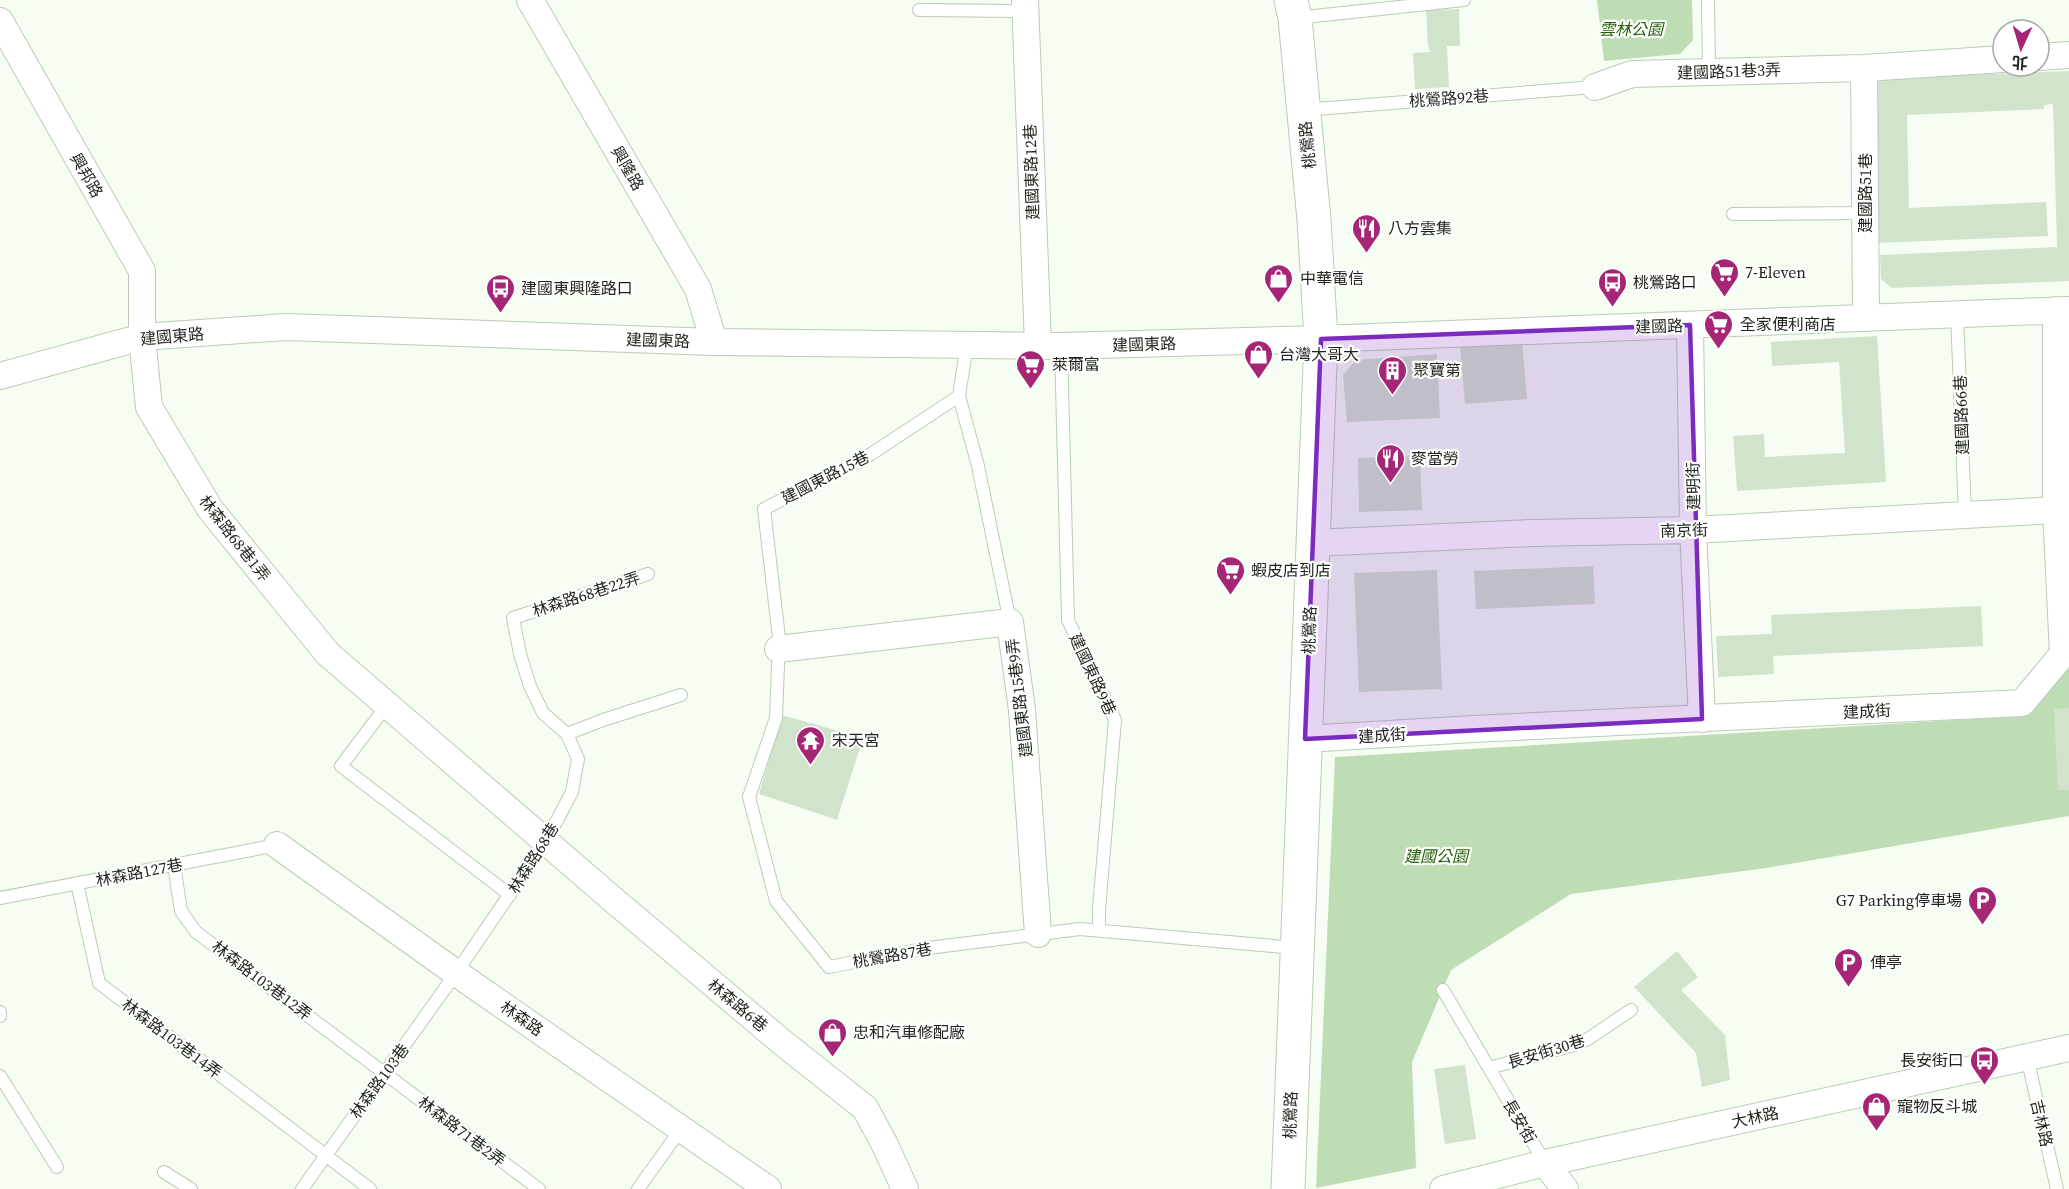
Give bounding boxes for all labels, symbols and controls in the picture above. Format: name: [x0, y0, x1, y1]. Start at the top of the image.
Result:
park label: 雲林公園: [1599, 18, 1665, 40]
north arrow: [1991, 18, 2051, 78]
text: 北: [2011, 51, 2029, 74]
street label: 建國路51巷3弄: [1677, 58, 1781, 84]
street label: 桃鶯路92巷: [1408, 84, 1490, 112]
street label: 桃鶯路: [1294, 120, 1320, 170]
street label: 建國東路12巷: [1018, 124, 1044, 220]
street label: 興隆路: [606, 142, 650, 194]
street label: 興邦路: [65, 149, 109, 201]
street label: 建國路51巷: [1854, 153, 1876, 233]
restaurant icon: 八方雲集: [1351, 212, 1383, 254]
place label: 八方雲集: [1388, 217, 1452, 239]
supermarket icon: 7-Eleven: [1708, 256, 1740, 298]
place label: 7-Eleven: [1745, 261, 1806, 283]
shop icon: 中華電信: [1263, 262, 1295, 304]
bus stop icon: 桃鶯路口: [1596, 266, 1628, 308]
place label: 中華電信: [1300, 267, 1364, 289]
place label: 桃鶯路口: [1633, 271, 1697, 293]
bus stop icon: 建國東興隆路口: [484, 272, 516, 314]
place label: 建國東興隆路口: [521, 277, 633, 299]
supermarket icon: 全家便利商店: [1703, 308, 1735, 350]
place label: 全家便利商店: [1740, 313, 1836, 335]
street label: 建國路: [1635, 314, 1683, 338]
street label: 建國東路: [139, 322, 205, 350]
street label: 建國東路: [626, 328, 690, 352]
street label: 建國東路: [1112, 332, 1176, 356]
shop icon: 台灣大哥大: [1242, 338, 1274, 380]
place label: 台灣大哥大: [1279, 343, 1359, 365]
supermarket icon: 萊爾富: [1015, 348, 1047, 390]
place label: 萊爾富: [1052, 353, 1100, 375]
building icon: 聚寶第: [1376, 354, 1408, 396]
place label: 聚寶第: [1413, 359, 1461, 381]
street label: 建國路66巷: [1949, 375, 1973, 455]
restaurant icon: 麥當勞: [1374, 442, 1406, 484]
street label: 建國東路15巷: [777, 445, 873, 509]
place label: 麥當勞: [1411, 447, 1459, 469]
street label: 建明街: [1682, 462, 1704, 510]
street label: 林森路68巷1弄: [194, 490, 276, 586]
street label: 南京街: [1660, 518, 1708, 542]
supermarket icon: 蝦皮店到店: [1214, 554, 1246, 596]
place label: 蝦皮店到店: [1251, 559, 1331, 581]
street label: 林森路68巷22弄: [529, 566, 643, 622]
street label: 桃鶯路: [1297, 606, 1321, 654]
street label: 建國東路9巷: [1064, 629, 1122, 719]
street label: 建國東路15巷9弄: [1001, 637, 1037, 759]
street label: 建成街: [1842, 699, 1892, 723]
street label: 建成街: [1357, 722, 1407, 748]
temple icon: 宋天宮: [795, 724, 827, 766]
place label: 宋天宮: [832, 729, 880, 751]
street label: 林森路68巷: [502, 818, 564, 898]
park label: 建國公園: [1404, 845, 1470, 867]
street label: 林森路127巷: [94, 853, 184, 891]
parking icon: G7 Parking停車場: [1967, 884, 1999, 926]
place label: G7 Parking停車場: [1836, 889, 1962, 911]
street label: 林森路103巷12弄: [207, 935, 317, 1025]
street label: 桃鶯路87巷: [851, 937, 933, 973]
parking icon: 俥亭: [1833, 946, 1865, 988]
place label: 俥亭: [1870, 951, 1902, 973]
street label: 林森路6巷: [703, 973, 773, 1037]
street label: 林森路103巷14弄: [117, 993, 227, 1083]
street label: 林森路: [496, 995, 548, 1041]
shop icon: 忠和汽車修配廠: [816, 1016, 848, 1058]
place label: 忠和汽車修配廠: [853, 1021, 965, 1043]
street label: 長安街30巷: [1505, 1029, 1587, 1073]
street label: 林森路103巷: [344, 1039, 414, 1123]
bus stop icon: 長安街口: [1969, 1044, 2001, 1086]
place label: 長安街口: [1900, 1049, 1964, 1071]
shop icon: 寵物反斗城: [1860, 1090, 1892, 1132]
street label: 林森路71巷2弄: [414, 1091, 510, 1171]
street label: 桃鶯路: [1278, 1091, 1302, 1139]
street label: 長安街: [1498, 1095, 1542, 1147]
place label: 寵物反斗城: [1897, 1095, 1977, 1117]
street label: 吉林路: [2026, 1097, 2058, 1149]
street label: 大林路: [1729, 1101, 1781, 1133]

